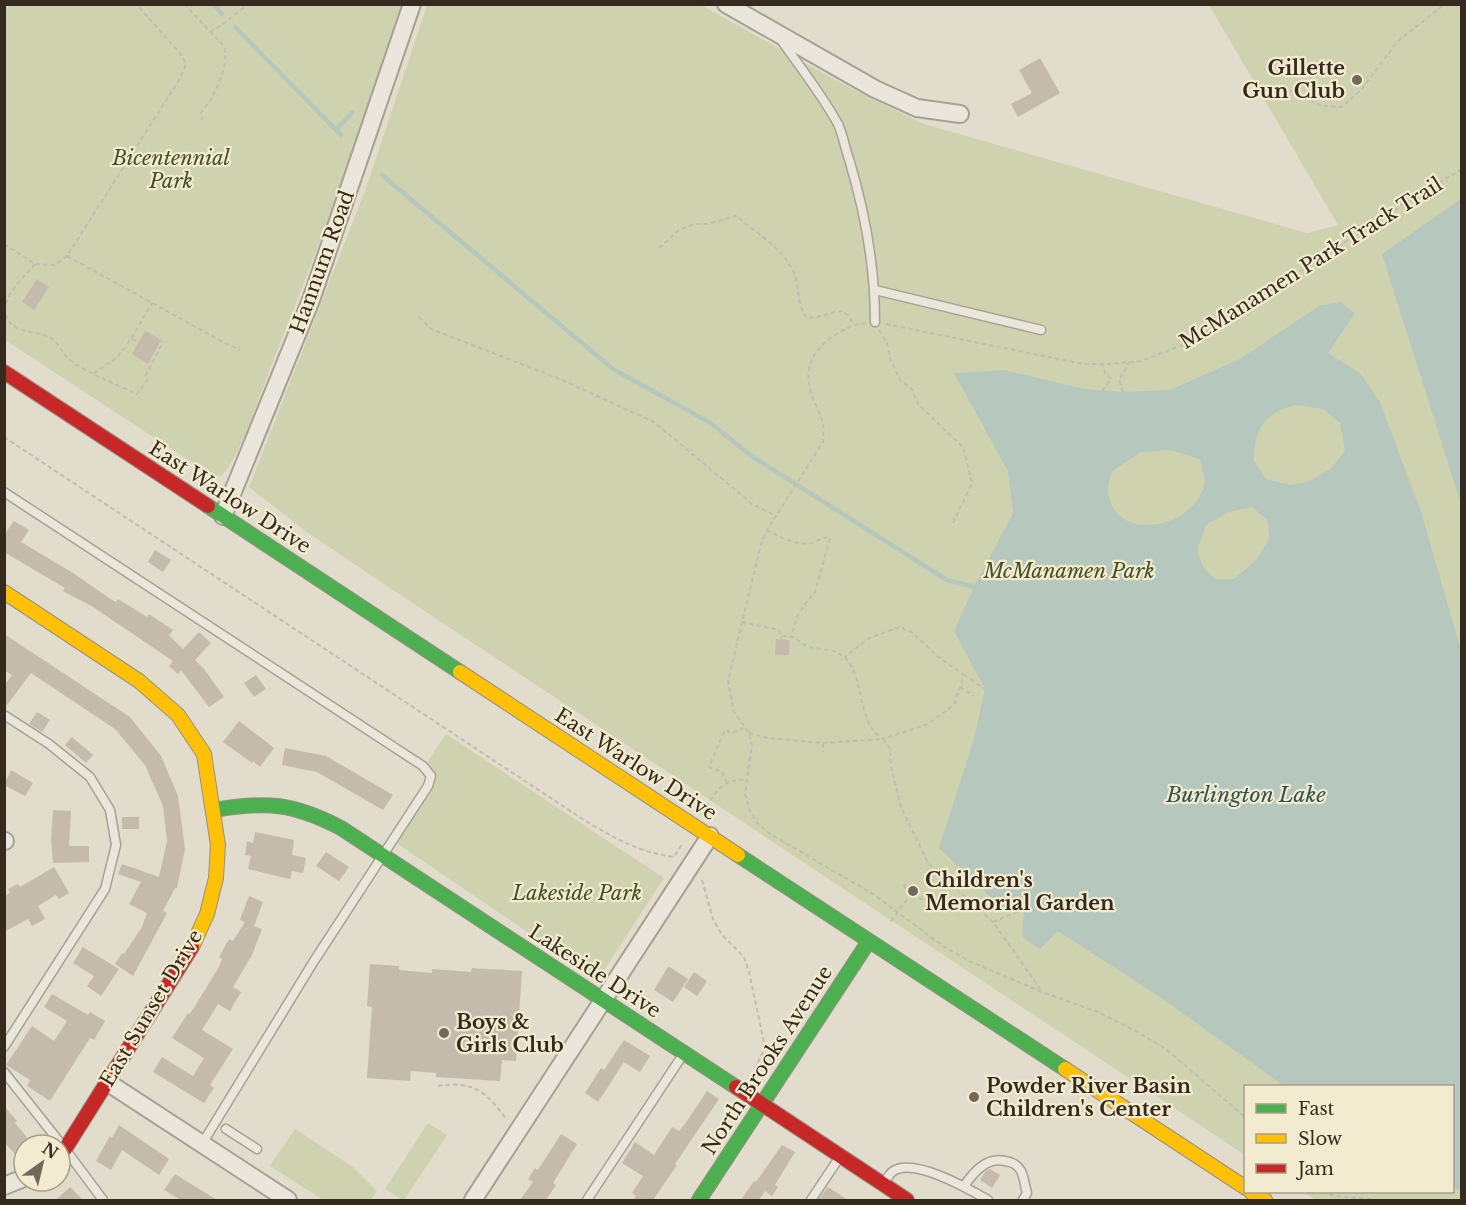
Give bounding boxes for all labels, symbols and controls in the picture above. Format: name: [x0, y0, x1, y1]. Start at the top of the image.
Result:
place label: Gillette Gun Club: [1242, 56, 1345, 103]
marker: Gillette Gun Club: [1350, 73, 1364, 87]
park label: Bicentennial Park: [111, 146, 231, 193]
street label: McManamen Park Track Trail: [1175, 172, 1447, 354]
street label: Hannum Road: [285, 187, 359, 337]
street label: East Warlow Drive: [145, 436, 315, 558]
park label: McManamen Park: [982, 559, 1155, 583]
street label: East Warlow Drive: [551, 703, 721, 825]
water label: Burlington Lake: [1165, 782, 1326, 808]
place label: Children's Memorial Garden: [925, 868, 1115, 915]
park label: Lakeside Park: [511, 881, 642, 905]
marker: Children's Memorial Garden: [906, 884, 920, 898]
street label: Lakeside Drive: [525, 919, 665, 1023]
street label: East Sunset Drive: [95, 925, 207, 1091]
street label: North Brooks Avenue: [697, 961, 837, 1159]
place label: Boys & Girls Club: [456, 1010, 564, 1057]
marker: Boys & Girls Club: [437, 1026, 451, 1040]
place label: Powder River Basin Children's Center: [986, 1074, 1192, 1121]
legend: [1244, 1085, 1454, 1193]
marker: Powder River Basin Children's Center: [967, 1090, 981, 1104]
text: Fast: [1298, 1098, 1335, 1120]
text: Slow: [1298, 1128, 1343, 1150]
north arrow: [12, 1133, 72, 1193]
text: N: [39, 1138, 62, 1163]
text: Jam: [1296, 1158, 1334, 1180]

